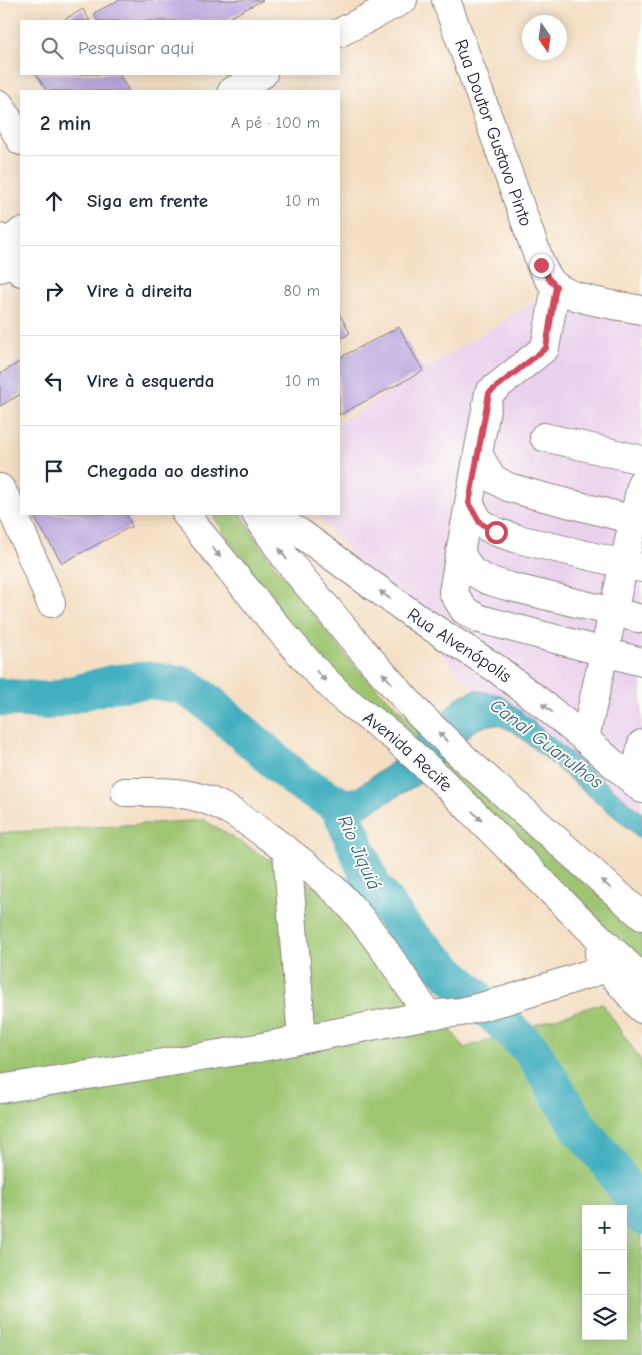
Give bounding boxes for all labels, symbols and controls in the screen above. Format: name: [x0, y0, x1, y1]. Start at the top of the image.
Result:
north arrow: [522, 15, 567, 60]
search box: [20, 20, 340, 75]
icon: search: [38, 34, 66, 62]
text: Pesquisar aqui: [78, 37, 194, 59]
street label: Rua Doutor Gustavo Pinto: [450, 37, 536, 229]
text: 2 min: [40, 111, 91, 135]
text: A pé · 100 m: [231, 114, 320, 132]
icon: ahead: [40, 187, 68, 215]
text: Siga em frente: [87, 190, 208, 212]
text: 10 m: [285, 192, 320, 210]
route end: [530, 254, 553, 277]
icon: right: [40, 277, 68, 305]
text: Vire à direita: [87, 280, 192, 302]
text: 80 m: [283, 282, 320, 300]
icon: left: [40, 367, 68, 395]
text: Vire à esquerda: [87, 370, 214, 392]
text: 10 m: [285, 372, 320, 390]
icon: arrive: [40, 457, 68, 485]
text: Chegada ao destino: [87, 460, 249, 482]
route start: [485, 521, 508, 544]
one-way arrow: [211, 546, 222, 559]
one-way arrow: [278, 547, 288, 561]
one-way arrow: [378, 590, 392, 600]
street label: Rua Alvenópolis: [403, 604, 515, 687]
one-way arrow: [315, 670, 327, 682]
one-way arrow: [381, 673, 393, 685]
water label: Canal Guarulhos: [486, 694, 607, 793]
one-way arrow: [541, 702, 554, 713]
street label: Avenida Recife: [359, 707, 456, 796]
one-way arrow: [437, 731, 449, 743]
one-way arrow: [471, 810, 483, 822]
water label: Rio Jiquiá: [333, 812, 385, 893]
one-way arrow: [600, 878, 612, 890]
map controls: [582, 1205, 627, 1340]
button: +: [582, 1205, 627, 1250]
button: −: [582, 1250, 627, 1295]
button: layers: [582, 1295, 627, 1340]

